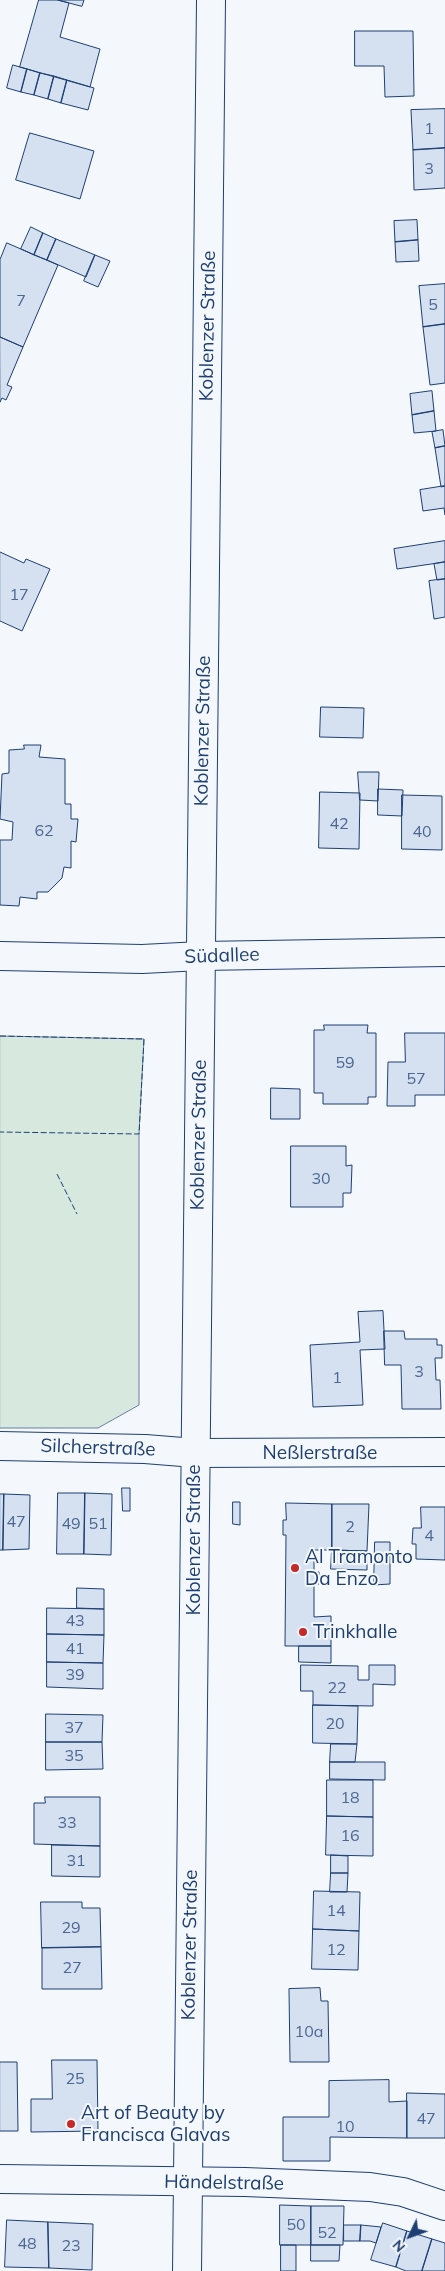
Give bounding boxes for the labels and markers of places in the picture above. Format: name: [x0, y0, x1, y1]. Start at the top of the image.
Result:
place label: Al Tramonto Da Enzo: [305, 1546, 413, 1590]
marker: Al Tramonto Da Enzo: [289, 1562, 301, 1574]
place label: Trinkhalle: [313, 1621, 397, 1643]
marker: Trinkhalle: [297, 1626, 309, 1638]
place label: Art of Beauty by Francisca Glavas: [81, 2102, 230, 2146]
marker: Art of Beauty by Francisca Glavas: [65, 2118, 77, 2130]

